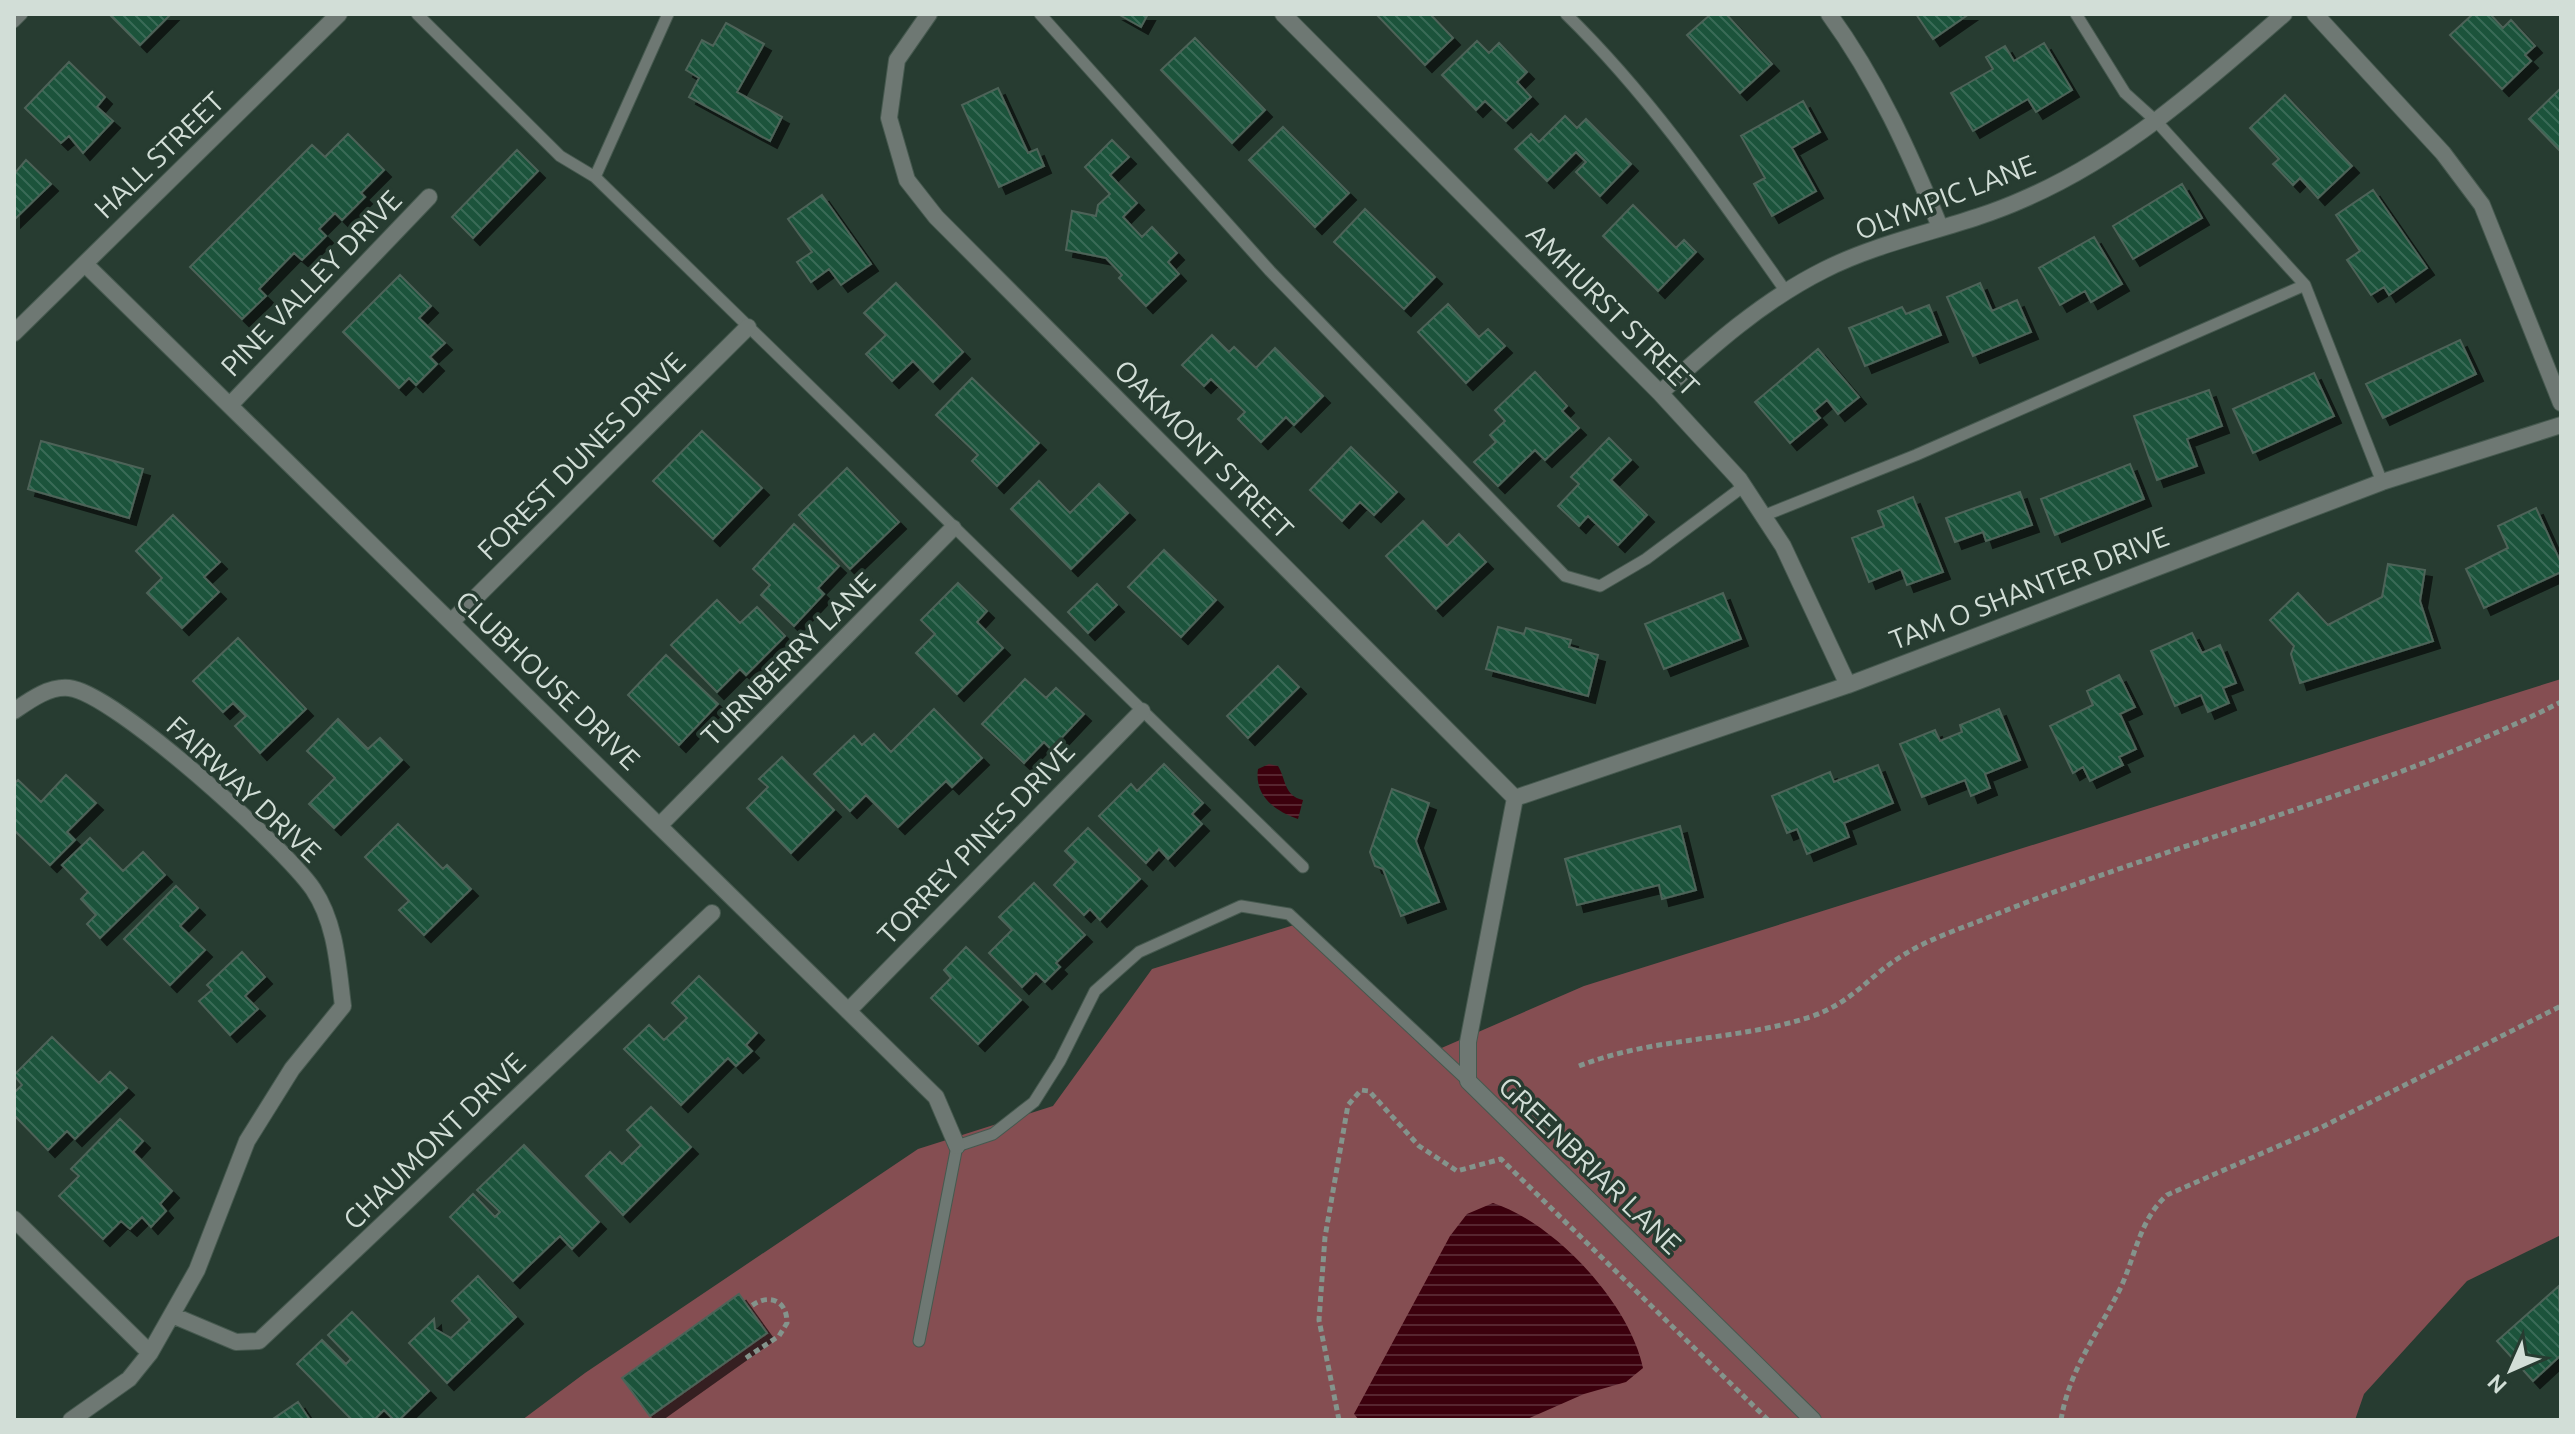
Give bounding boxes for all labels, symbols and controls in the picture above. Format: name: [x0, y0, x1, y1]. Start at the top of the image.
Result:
street label: HALL STREET: [88, 85, 230, 224]
street label: OLYMPIC LANE: [1851, 148, 2039, 245]
street label: PINE VALLEY DRIVE: [214, 184, 407, 382]
street label: AMHURST STREET: [1521, 217, 1706, 402]
street label: FOREST DUNES DRIVE: [471, 346, 691, 566]
street label: OAKMONT STREET: [1109, 353, 1300, 545]
street label: TAM O SHANTER DRIVE: [1885, 520, 2173, 655]
street label: TURNBERRY LANE: [695, 566, 881, 752]
street label: CLUBHOUSE DRIVE: [450, 584, 647, 775]
street label: FAIRWAY DRIVE: [161, 709, 328, 868]
street label: TORREY PINES DRIVE: [871, 735, 1080, 950]
street label: CHAUMONT DRIVE: [337, 1046, 531, 1235]
street label: GREENBRIAR LANE: [1493, 1070, 1688, 1259]
north arrow: [2471, 1330, 2551, 1410]
text: N: [2482, 1370, 2511, 1399]

